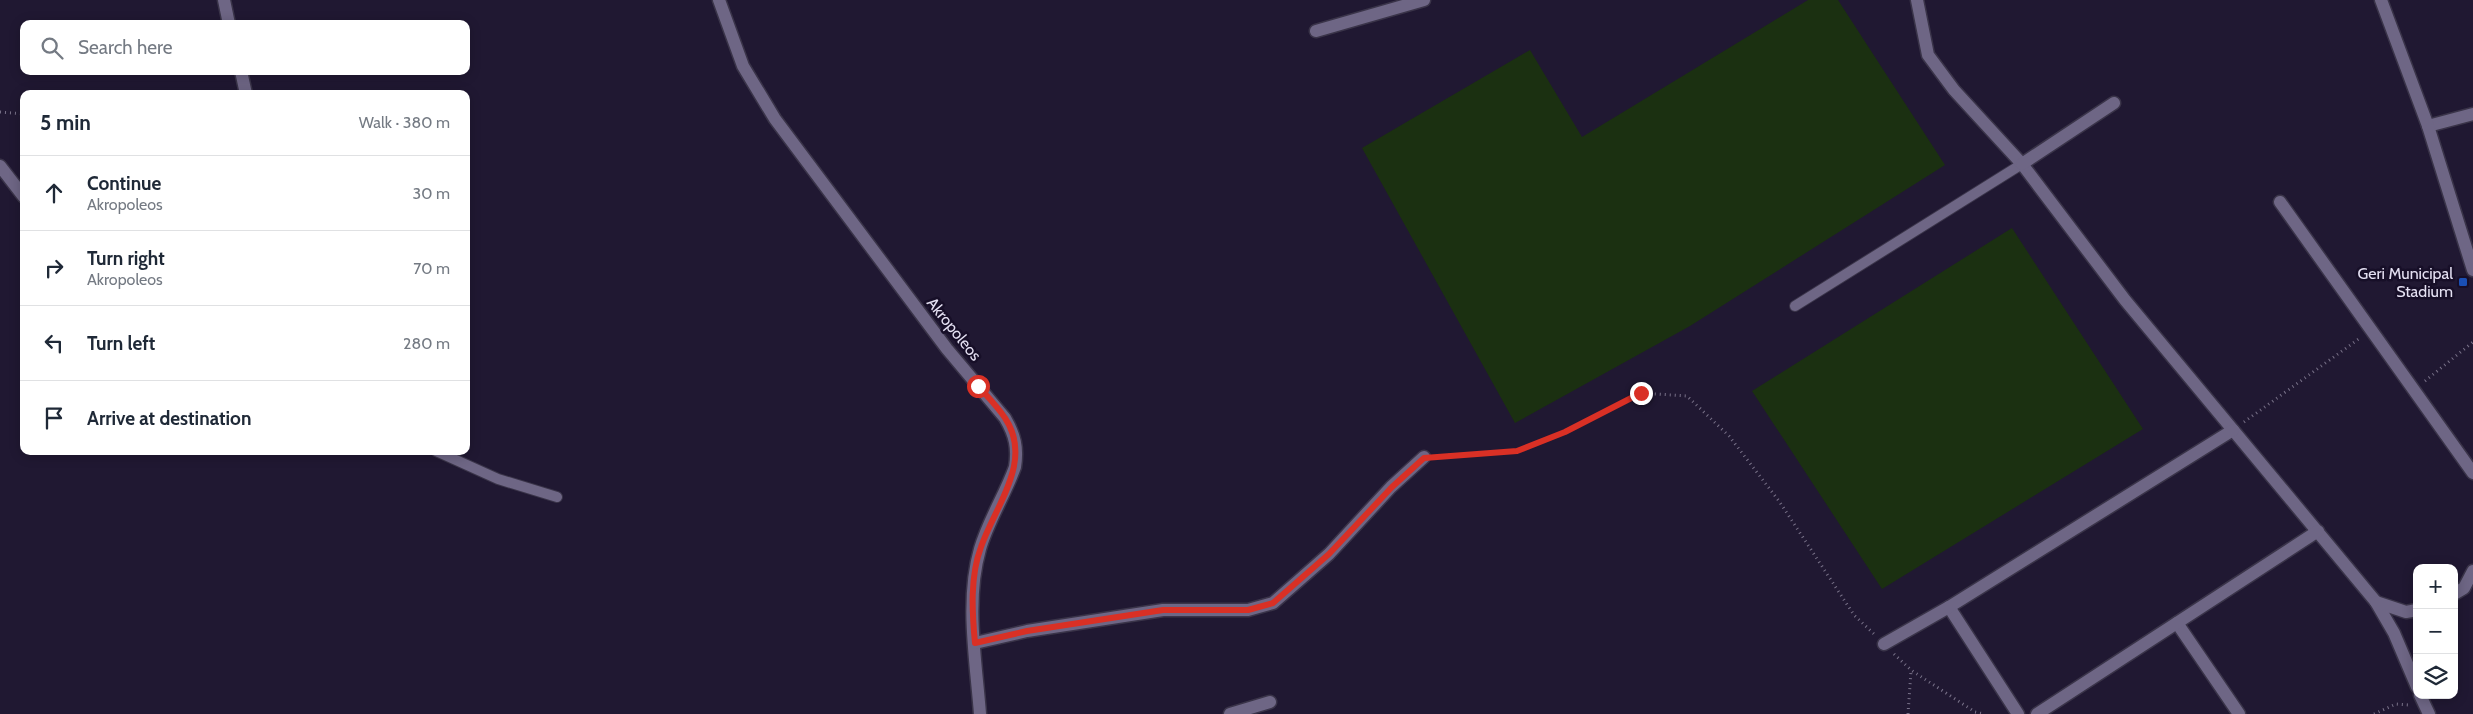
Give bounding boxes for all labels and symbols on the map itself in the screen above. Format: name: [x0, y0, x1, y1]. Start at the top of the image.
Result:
place label: Geri Municipal Stadium: [2358, 264, 2453, 301]
marker: Geri Municipal Stadium: [2457, 276, 2469, 288]
street label: Akropoleos: [923, 294, 985, 365]
route start: [967, 375, 990, 398]
route end: [1630, 382, 1653, 405]

